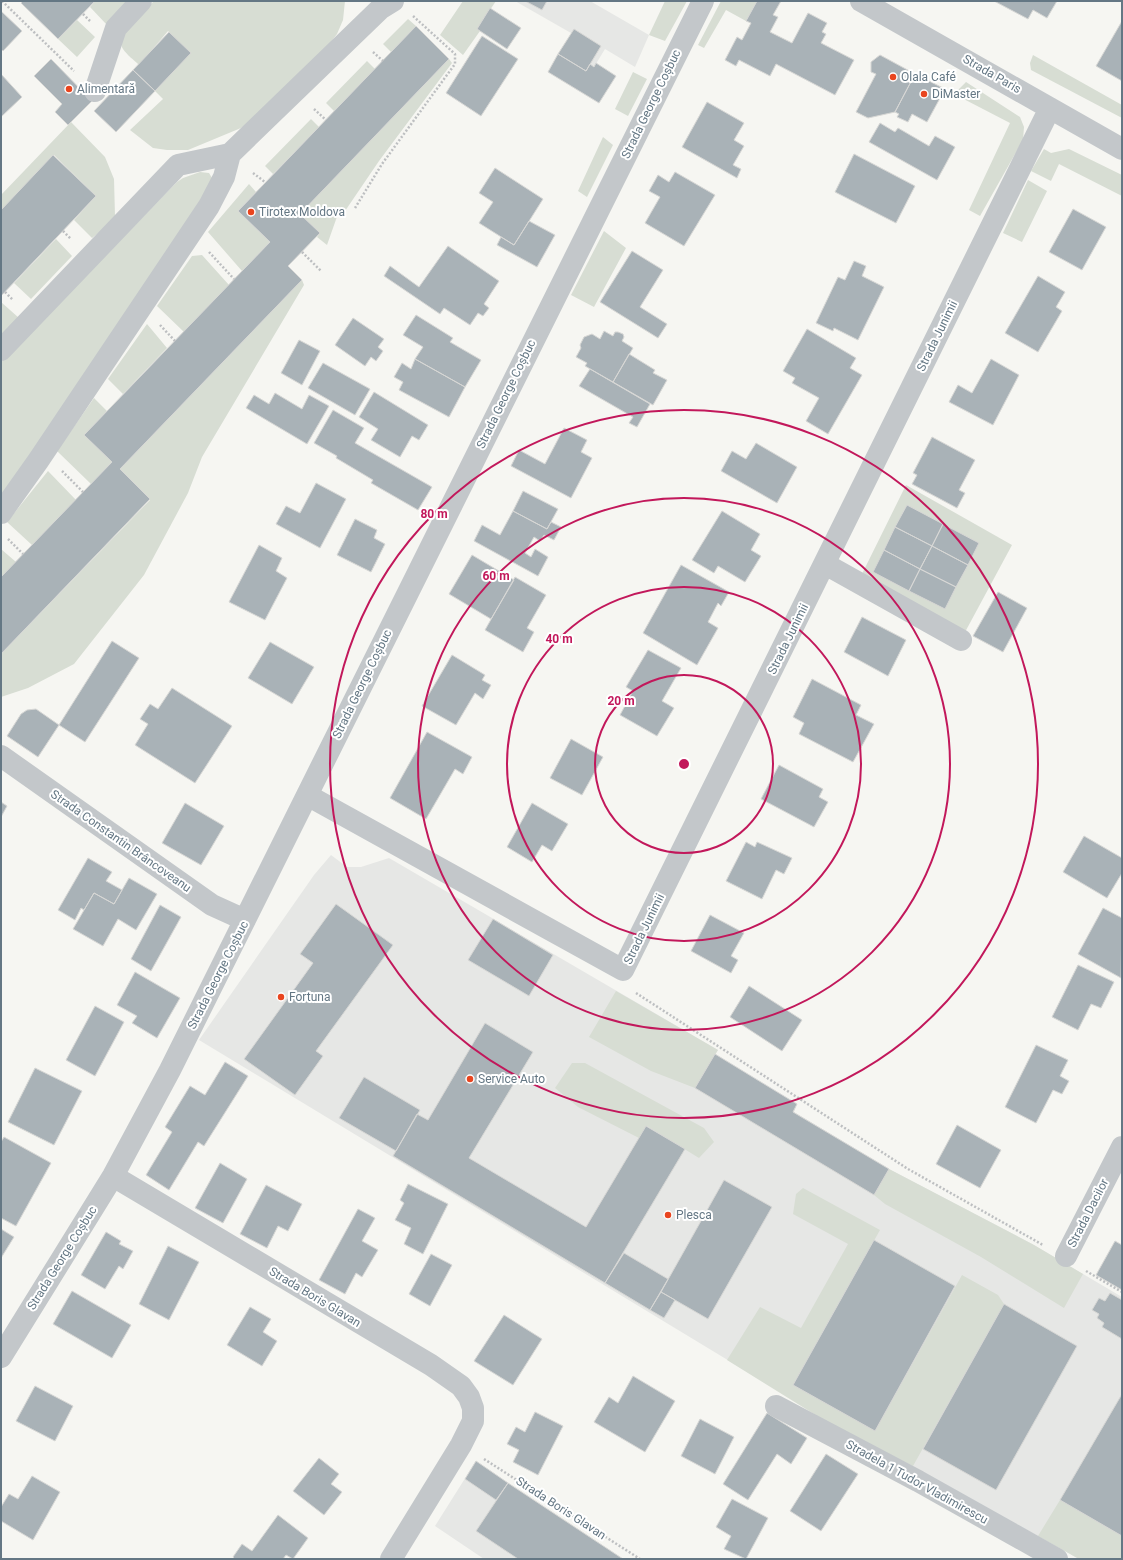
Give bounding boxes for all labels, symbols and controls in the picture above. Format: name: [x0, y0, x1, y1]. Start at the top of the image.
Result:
street label: Strada George Coșbuc: [618, 47, 684, 161]
street label: Strada Paris: [960, 52, 1024, 96]
place label: Olala Café: [901, 70, 956, 84]
marker: Olala Café: [888, 72, 898, 82]
place label: Alimentară: [77, 82, 135, 96]
marker: Alimentară: [64, 84, 74, 94]
place label: DiMaster: [932, 87, 980, 101]
marker: DiMaster: [919, 89, 929, 99]
place label: Tirotex Moldova: [259, 205, 345, 219]
marker: Tirotex Moldova: [246, 207, 256, 217]
street label: Strada Junimii: [914, 298, 960, 374]
street label: Strada George Coșbuc: [473, 337, 539, 451]
text: 80 m: [420, 507, 448, 521]
text: 60 m: [482, 569, 510, 583]
street label: Strada Junimii: [765, 601, 811, 677]
street label: Strada George Coșbuc: [329, 627, 395, 741]
text: 40 m: [545, 632, 573, 646]
text: 20 m: [607, 694, 635, 708]
centre of rings: [677, 757, 691, 771]
street label: Strada Constantin Brâncoveanu: [48, 787, 194, 895]
street label: Strada Junimii: [621, 891, 667, 967]
street label: Strada George Coșbuc: [185, 919, 252, 1032]
place label: Fortuna: [289, 990, 330, 1004]
marker: Fortuna: [276, 992, 286, 1002]
place label: Service Auto: [478, 1072, 545, 1086]
marker: Service Auto: [465, 1074, 475, 1084]
street label: Strada Dacilor: [1065, 1176, 1111, 1250]
street label: Strada George Coșbuc: [24, 1204, 100, 1313]
place label: Plesca: [676, 1208, 712, 1222]
marker: Plesca: [663, 1210, 673, 1220]
street label: Strada Boris Glavan: [267, 1264, 363, 1330]
street label: Stradela 1 Tudor Vladimirescu: [844, 1437, 990, 1527]
street label: Strada Boris Glavan: [513, 1474, 609, 1542]

